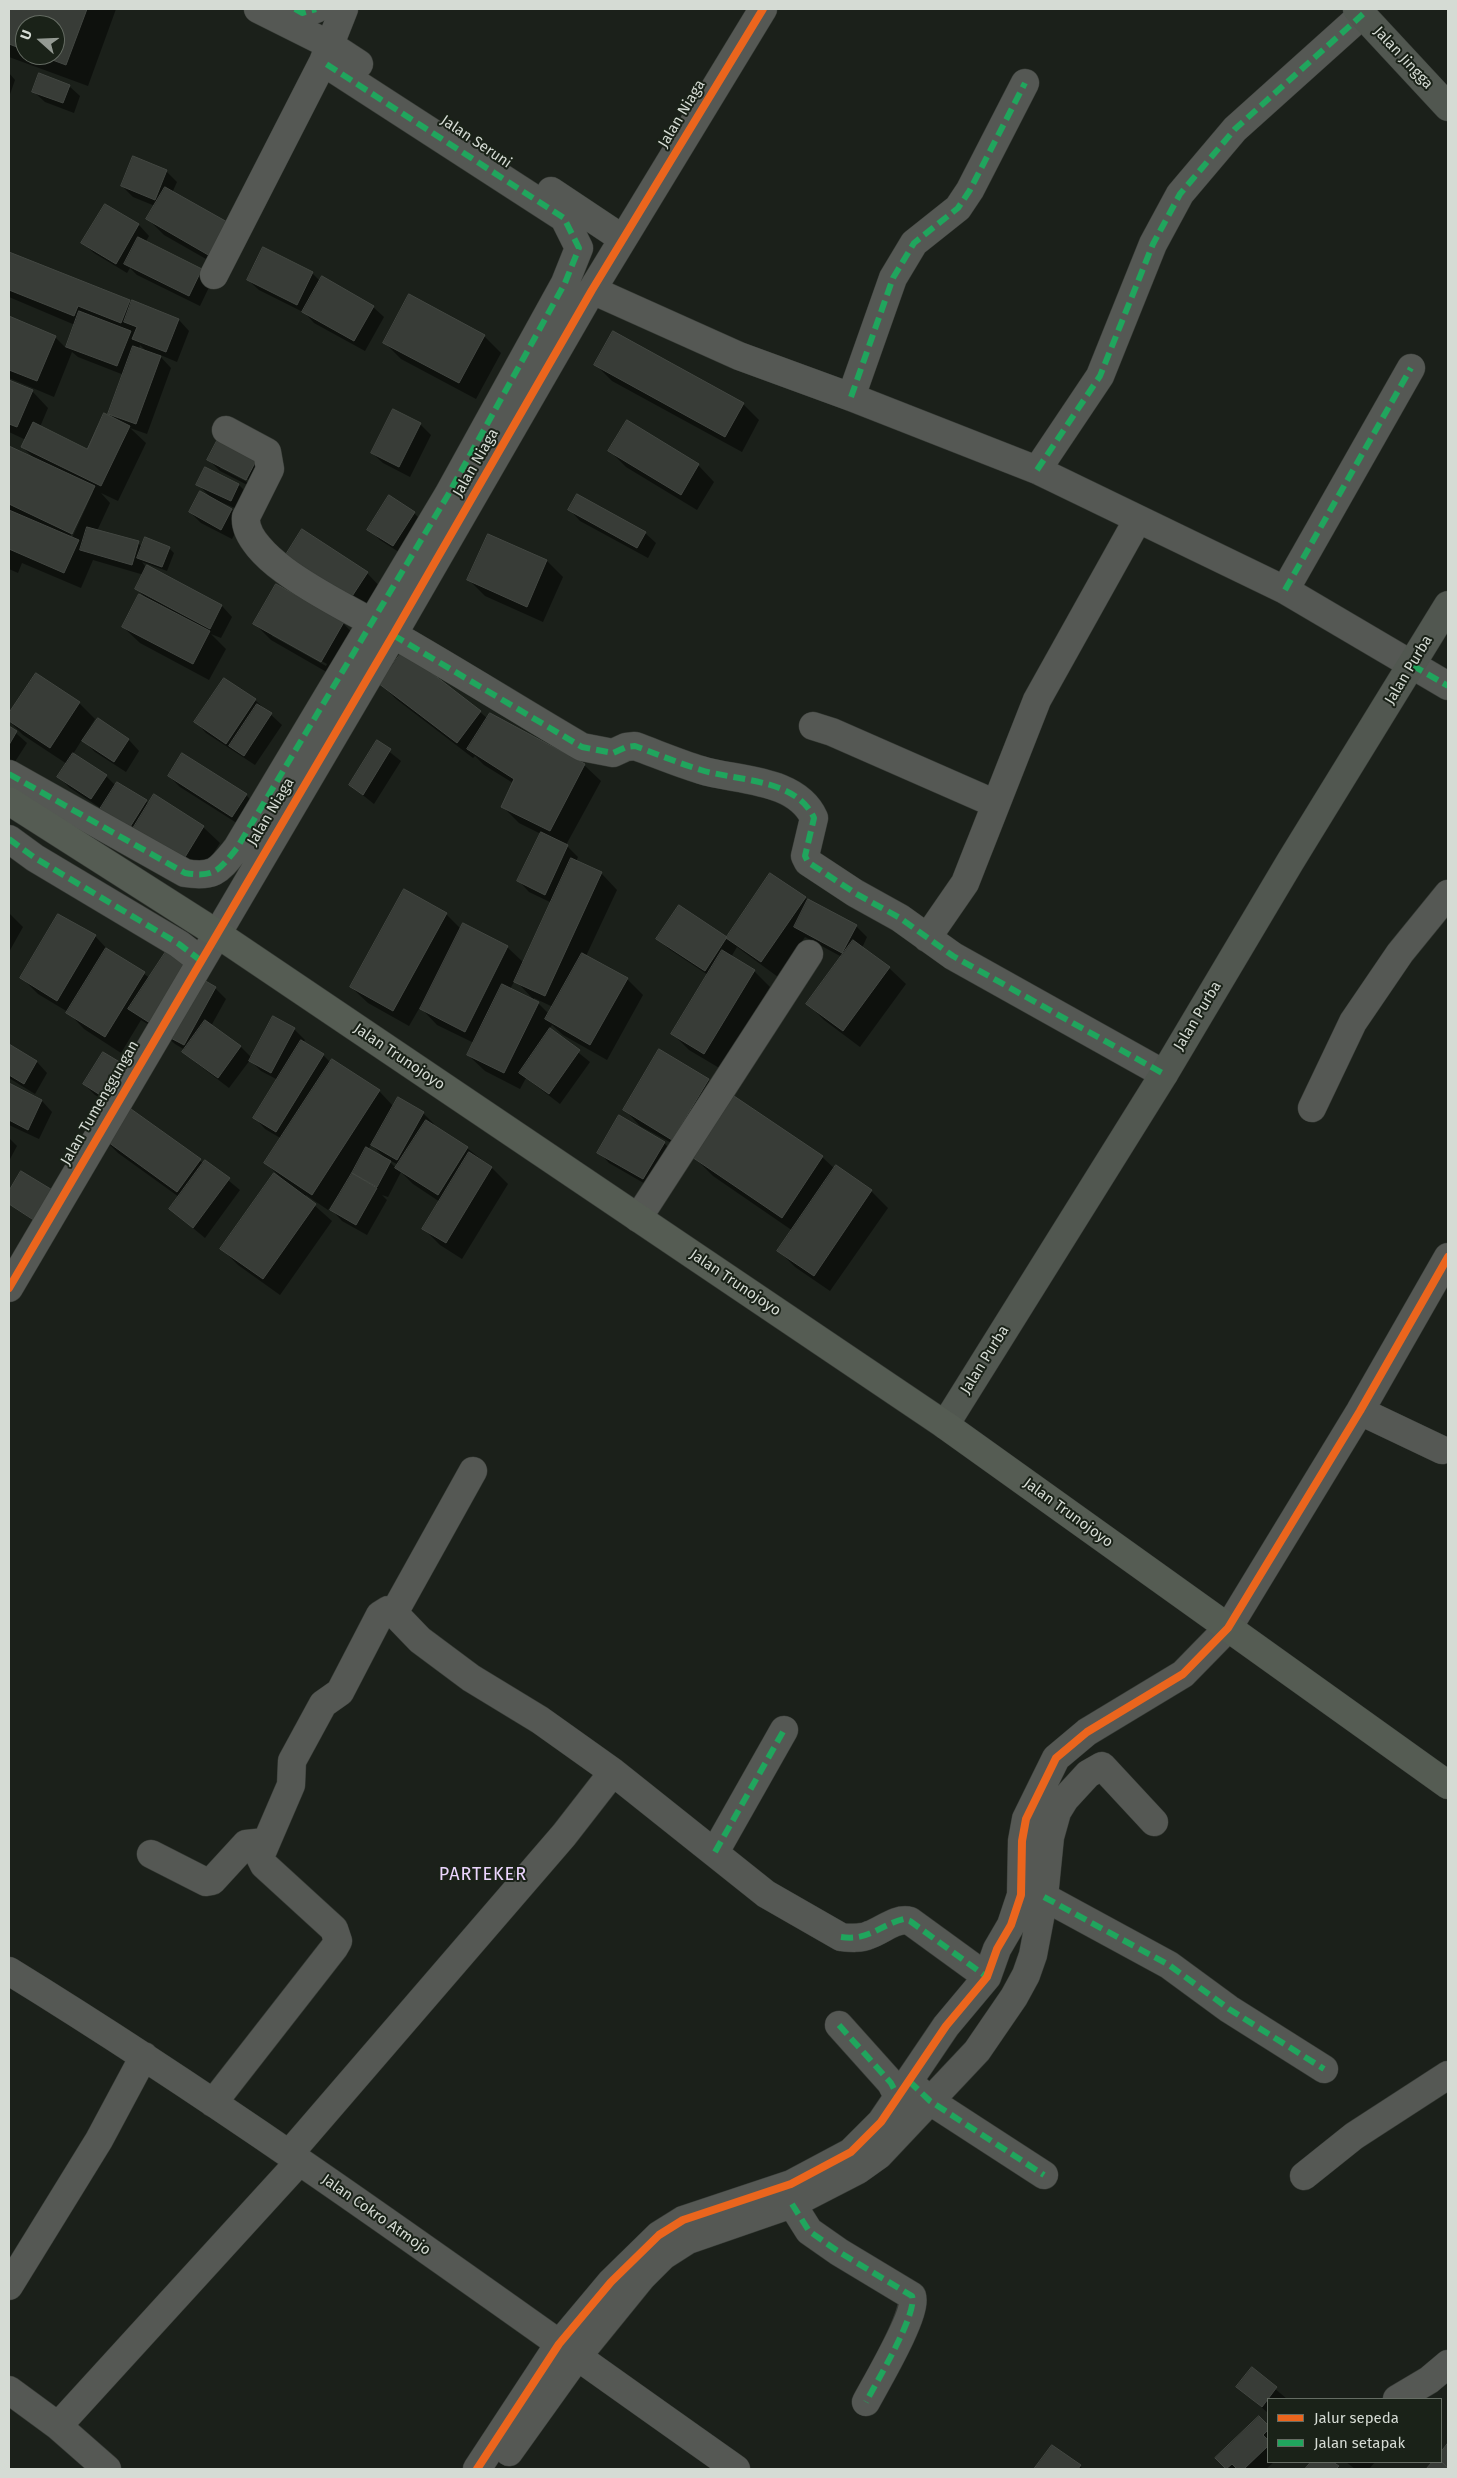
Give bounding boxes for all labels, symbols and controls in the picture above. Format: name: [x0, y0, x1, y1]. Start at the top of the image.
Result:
north arrow: [15, 15, 65, 65]
street label: Jalan Jingga: [1370, 23, 1436, 93]
text: U: [17, 28, 36, 42]
street label: Jalan Niaga: [655, 77, 709, 151]
street label: Jalan Seruni: [437, 112, 515, 172]
street label: Jalan Niaga: [449, 426, 503, 500]
street label: Jalan Purba: [1381, 632, 1437, 708]
street label: Jalan Niaga: [244, 775, 298, 849]
street label: Jalan Purba: [1170, 978, 1226, 1054]
street label: Jalan Trunojoyo: [350, 1020, 448, 1094]
street label: Jalan Tumenggungan: [57, 1037, 143, 1169]
street label: Jalan Trunojoyo: [686, 1246, 784, 1320]
street label: Jalan Purba: [957, 1322, 1013, 1398]
street label: Jalan Trunojoyo: [1020, 1475, 1116, 1551]
district label: PARTEKER: [438, 1864, 528, 1886]
street label: Jalan Cokro Atmojo: [318, 2171, 434, 2259]
legend: [1267, 2398, 1442, 2463]
text: Jalur sepeda: [1314, 2409, 1399, 2427]
text: Jalan setapak: [1314, 2434, 1405, 2452]

